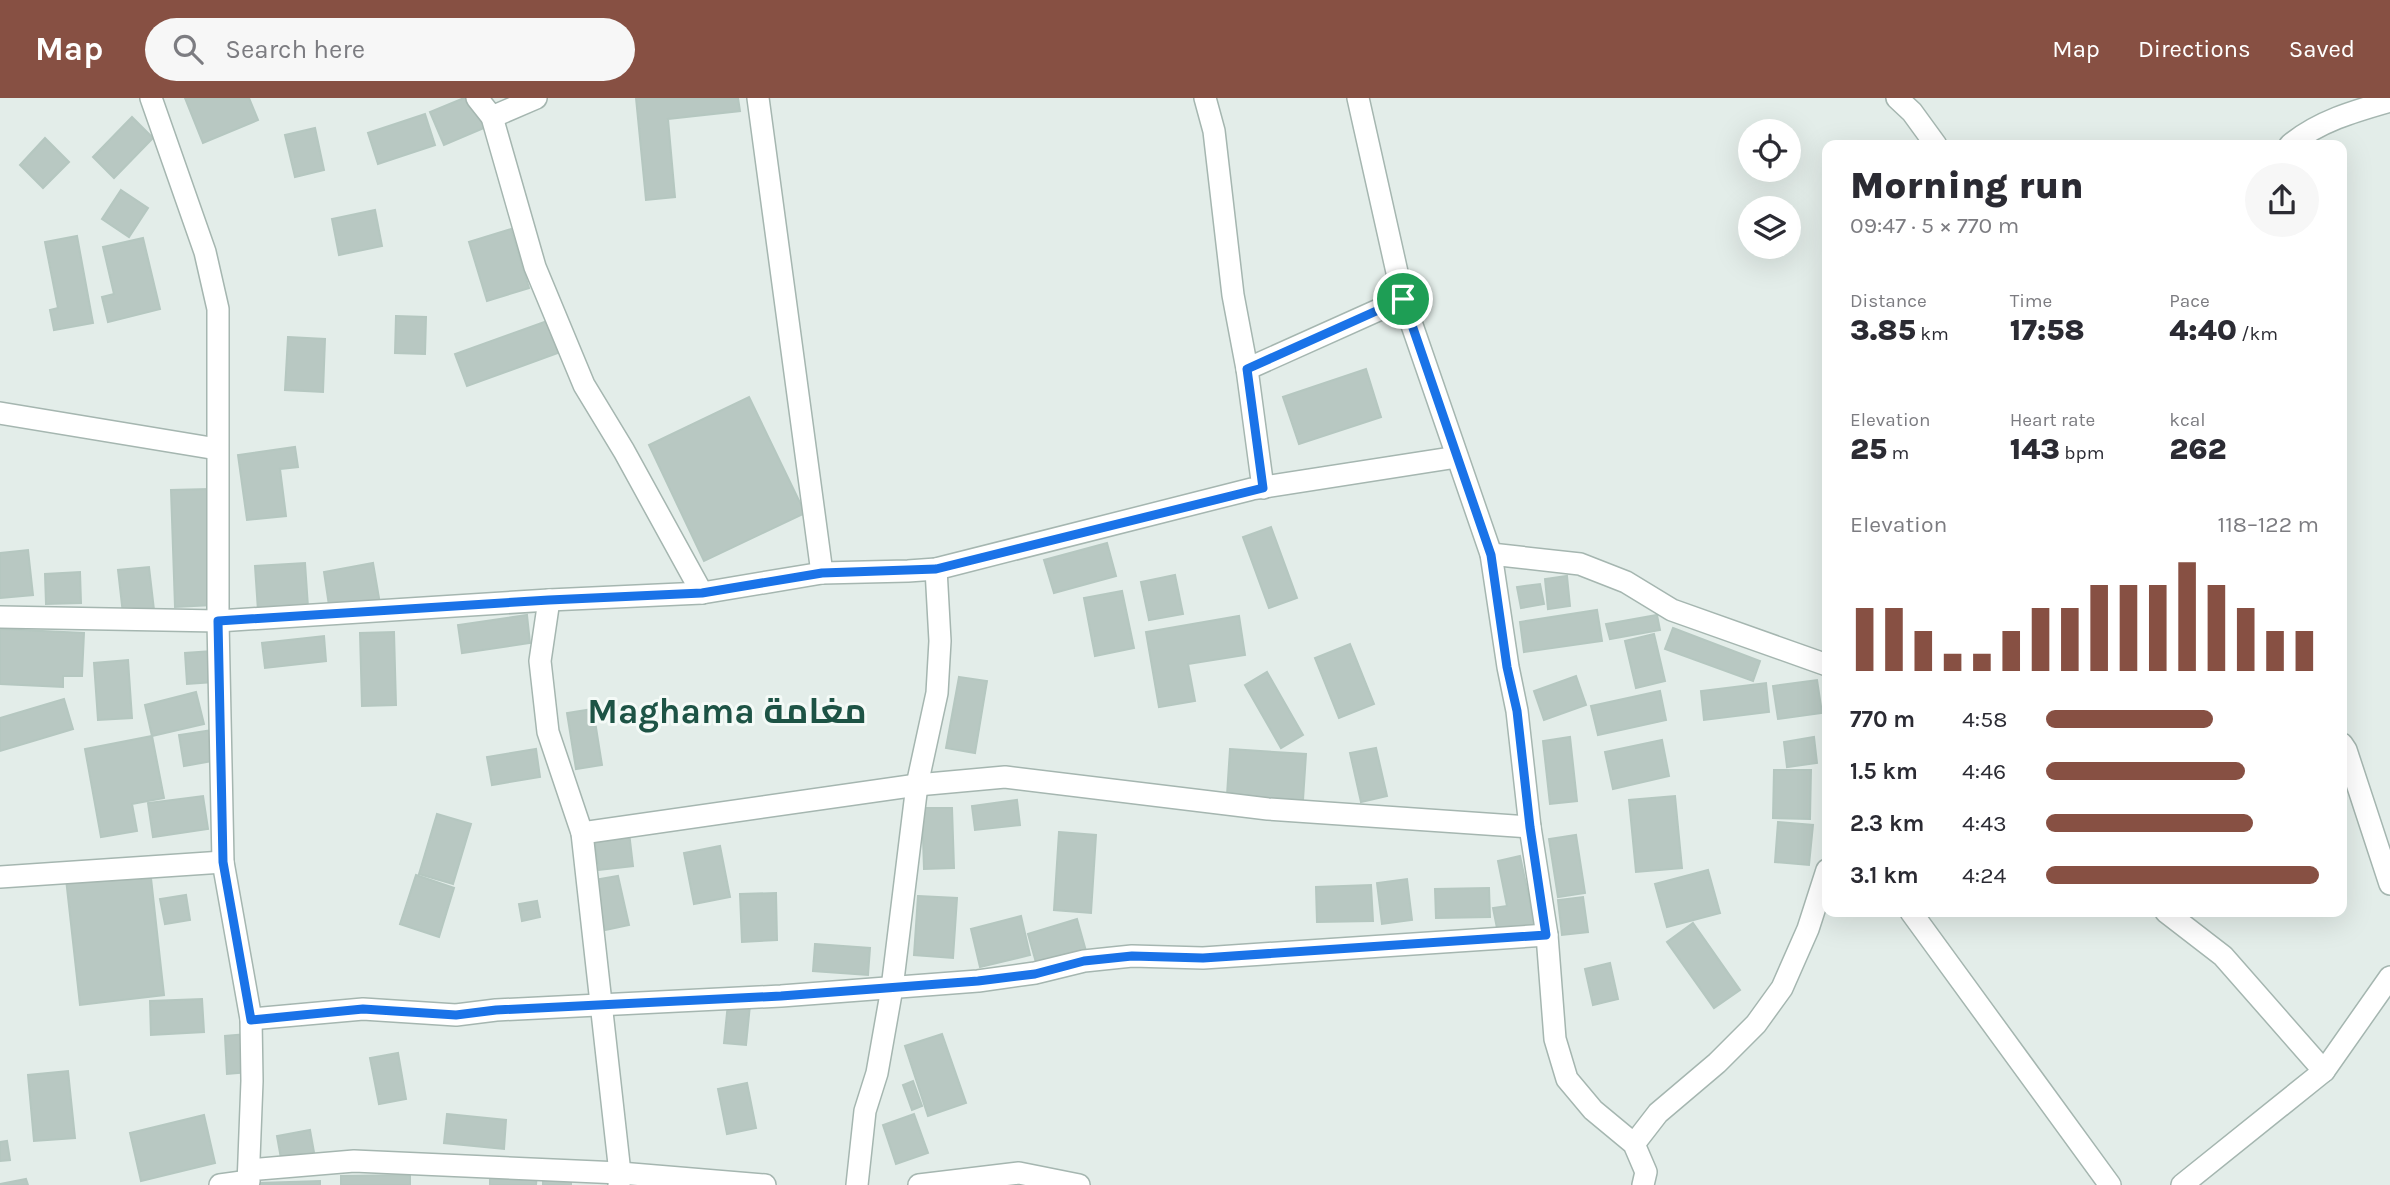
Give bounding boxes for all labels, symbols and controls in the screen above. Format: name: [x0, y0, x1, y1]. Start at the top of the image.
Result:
search box: [145, 18, 635, 81]
text: Map: [35, 30, 103, 68]
icon: search: [169, 30, 207, 68]
text: Search here: [225, 34, 365, 65]
text: Map: [2052, 35, 2100, 63]
text: Directions: [2138, 35, 2251, 63]
text: Saved: [2289, 35, 2355, 63]
map controls: [1738, 119, 1801, 259]
button: locate: [1738, 119, 1801, 182]
text: Morning run: [1850, 163, 2084, 208]
button: share: [2245, 163, 2319, 237]
button: layers: [1738, 196, 1801, 259]
text: 09:47 · 5 × 770 m: [1850, 212, 2019, 239]
pin: [1373, 269, 1433, 329]
icon: arrive: [1384, 280, 1422, 318]
text: Distance: [1850, 290, 1927, 312]
text: Time: [2010, 290, 2052, 312]
text: Pace: [2169, 290, 2210, 312]
text: 3.85: [1850, 312, 1916, 348]
text: 17:58: [2010, 312, 2085, 348]
text: 4:40: [2169, 312, 2237, 348]
text: km: [1916, 323, 1949, 345]
text: /km: [2237, 323, 2278, 345]
text: Elevation: [1850, 409, 1930, 431]
text: Heart rate: [2010, 409, 2095, 431]
text: kcal: [2169, 409, 2206, 431]
text: 25: [1850, 431, 1887, 467]
text: 143: [2010, 431, 2060, 467]
text: 262: [2169, 431, 2227, 467]
text: m: [1887, 442, 1909, 464]
text: bpm: [2060, 442, 2105, 464]
text: Elevation: [1850, 511, 1947, 538]
text: 118–122 m: [2218, 511, 2319, 538]
district label: Maghama مغامة: [587, 691, 867, 733]
text: 770 m: [1850, 706, 1915, 733]
text: 4:58: [1962, 706, 2007, 733]
text: 1.5 km: [1850, 758, 1918, 785]
text: 4:46: [1962, 758, 2006, 785]
text: 2.3 km: [1850, 810, 1924, 837]
text: 4:43: [1962, 810, 2007, 837]
text: 3.1 km: [1850, 862, 1919, 889]
text: 4:24: [1962, 862, 2006, 889]

